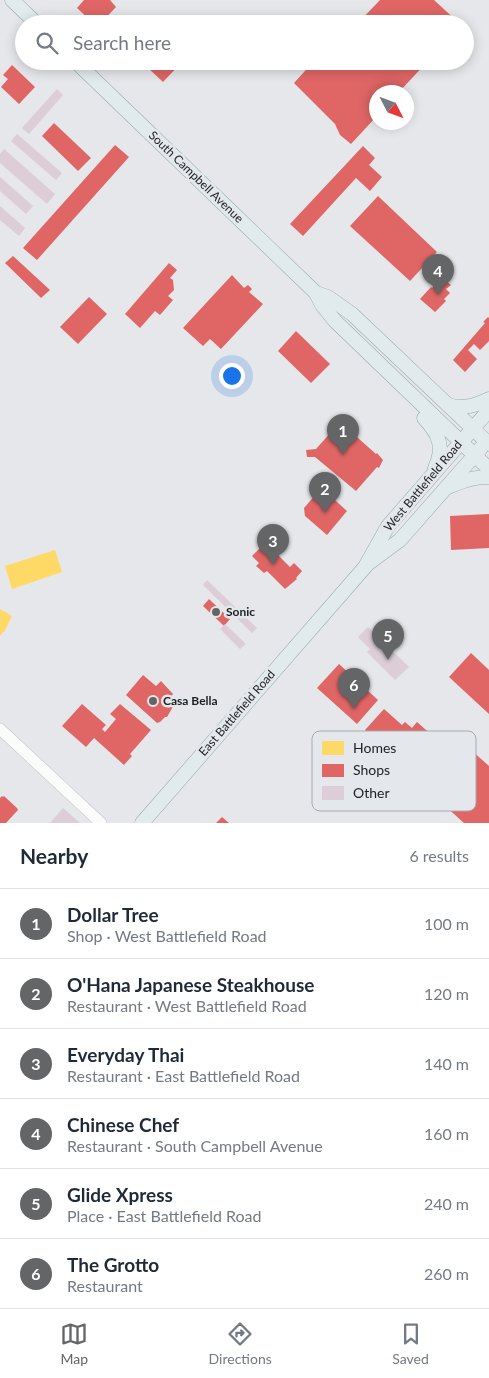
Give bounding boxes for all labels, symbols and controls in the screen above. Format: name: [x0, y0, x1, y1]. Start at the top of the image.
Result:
search box: [15, 15, 474, 70]
icon: search: [33, 29, 61, 57]
text: Search here: [73, 31, 171, 54]
north arrow: [369, 85, 414, 130]
street label: South Campbell Avenue: [146, 128, 247, 226]
pin: 4: [422, 254, 454, 295]
your location: [219, 363, 245, 389]
pin: 1: [327, 414, 359, 455]
street label: West Battlefield Road: [380, 437, 465, 534]
pin: 2: [309, 472, 341, 513]
pin: 3: [257, 524, 289, 565]
place label: Sonic: [226, 604, 255, 619]
marker: Sonic: [210, 606, 222, 618]
pin: 5: [372, 619, 404, 660]
street label: East Battlefield Road: [195, 667, 278, 759]
pin: 6: [338, 668, 370, 709]
place label: Casa Bella: [163, 693, 218, 708]
marker: Casa Bella: [147, 695, 159, 707]
legend: [312, 731, 476, 811]
text: Homes: [353, 739, 396, 756]
text: Shops: [353, 761, 390, 778]
text: Other: [353, 784, 390, 801]
text: Nearby: [20, 843, 88, 868]
text: 6 results: [409, 846, 469, 865]
text: Dollar Tree: [67, 903, 159, 926]
text: 1: [31, 914, 41, 933]
text: 100 m: [424, 914, 469, 933]
text: Shop · West Battlefield Road: [67, 926, 267, 945]
text: O'Hana Japanese Steakhouse: [67, 973, 315, 996]
text: 2: [31, 984, 41, 1003]
text: 120 m: [424, 984, 469, 1003]
text: Restaurant · West Battlefield Road: [67, 996, 307, 1015]
text: Everyday Thai: [67, 1043, 184, 1066]
text: 3: [31, 1054, 41, 1073]
text: 140 m: [424, 1054, 469, 1073]
text: Restaurant · East Battlefield Road: [67, 1066, 300, 1085]
text: Chinese Chef: [67, 1113, 179, 1136]
text: 4: [31, 1124, 41, 1143]
text: 160 m: [424, 1124, 469, 1143]
text: Restaurant · South Campbell Avenue: [67, 1136, 323, 1155]
text: Glide Xpress: [67, 1183, 173, 1206]
text: 5: [31, 1194, 41, 1213]
text: 240 m: [424, 1194, 469, 1213]
text: Place · East Battlefield Road: [67, 1206, 262, 1225]
text: The Grotto: [67, 1253, 159, 1276]
text: 6: [31, 1264, 41, 1283]
text: 260 m: [424, 1264, 469, 1283]
text: Restaurant: [67, 1276, 143, 1295]
tab: Map: [60, 1320, 88, 1367]
tab: Directions: [209, 1320, 272, 1367]
tab: Saved: [392, 1320, 429, 1367]

